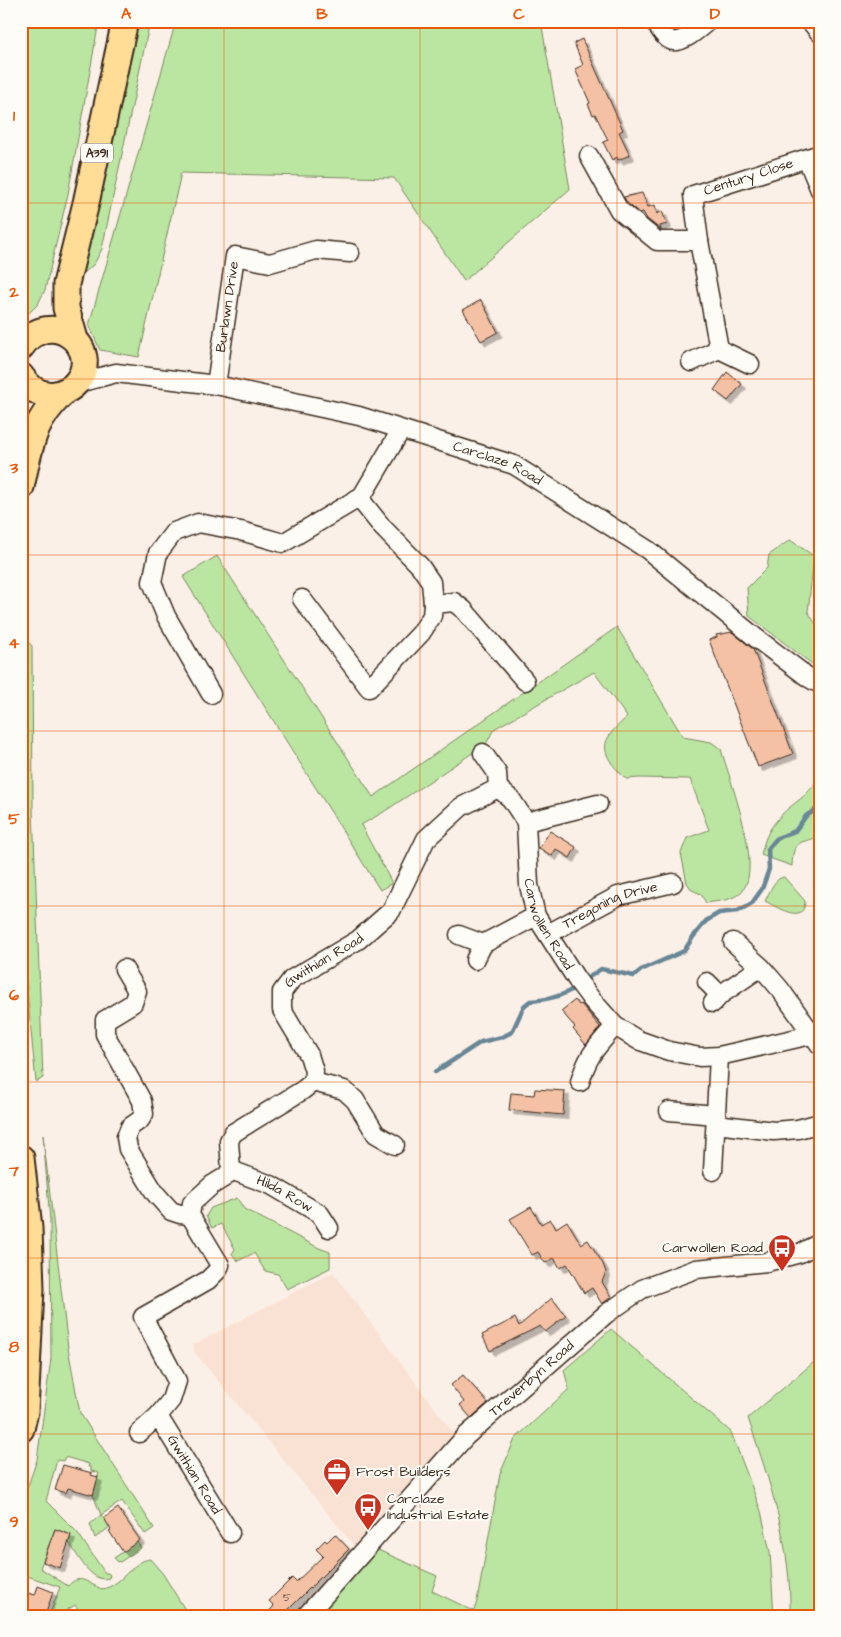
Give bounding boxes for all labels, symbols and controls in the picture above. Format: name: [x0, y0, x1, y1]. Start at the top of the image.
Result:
text: A: [121, 3, 132, 25]
text: B: [316, 3, 328, 25]
text: C: [513, 3, 525, 25]
text: D: [710, 3, 721, 25]
text: 1: [13, 105, 16, 127]
road number: A391: [81, 144, 113, 162]
street label: Century Close: [701, 153, 796, 201]
street label: Burlawn Drive: [211, 260, 244, 354]
text: 2: [8, 281, 19, 303]
street label: Carclaze Road: [450, 436, 546, 490]
text: 3: [9, 457, 19, 479]
text: 4: [9, 632, 20, 654]
text: 5: [8, 808, 20, 830]
street label: Tregoning Drive: [559, 877, 660, 934]
street label: Carwollen Road: [519, 878, 578, 974]
street label: Gwithian Road: [279, 929, 368, 992]
text: 6: [9, 984, 19, 1006]
text: 7: [8, 1160, 19, 1182]
street label: Hilda Row: [254, 1170, 317, 1218]
bus stop icon: Carwollen Road: [767, 1233, 797, 1272]
place label: Carwollen Road: [662, 1238, 763, 1258]
text: 8: [9, 1336, 20, 1358]
street label: Treverbyn Road: [485, 1336, 579, 1421]
street label: Gwithian Road: [162, 1431, 226, 1518]
office icon: Frost Builders: [322, 1457, 352, 1496]
place label: Frost Builders: [356, 1462, 450, 1482]
place label: Carclaze Industrial Estate: [387, 1489, 490, 1525]
bus stop icon: Carclaze Industrial Estate: [353, 1492, 383, 1531]
text: 9: [9, 1511, 19, 1533]
house number: 5: [283, 1590, 291, 1605]

